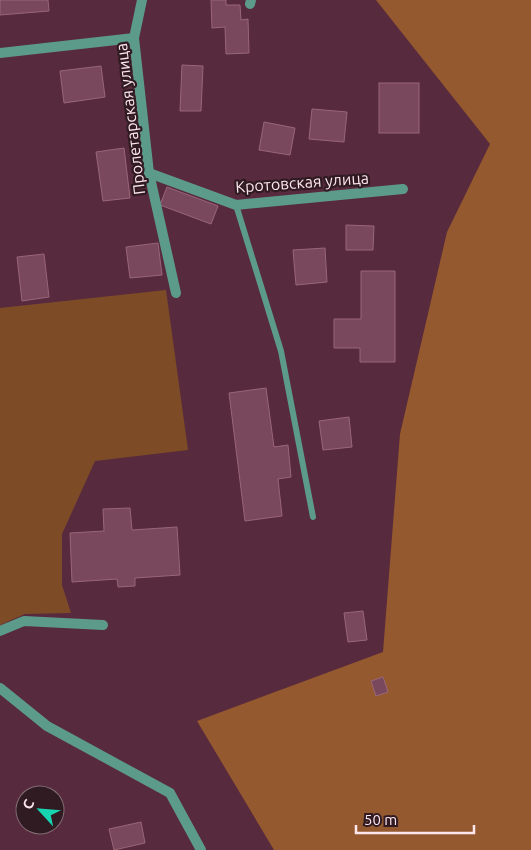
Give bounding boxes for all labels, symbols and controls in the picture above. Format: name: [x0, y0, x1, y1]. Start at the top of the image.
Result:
street label: Пролетарская улица: [112, 42, 148, 196]
street label: Кротовская улица: [235, 168, 369, 196]
north arrow: [15, 785, 65, 835]
text: С: [19, 797, 37, 812]
scale bar: [356, 802, 474, 834]
text: 50 m: [364, 811, 397, 828]

